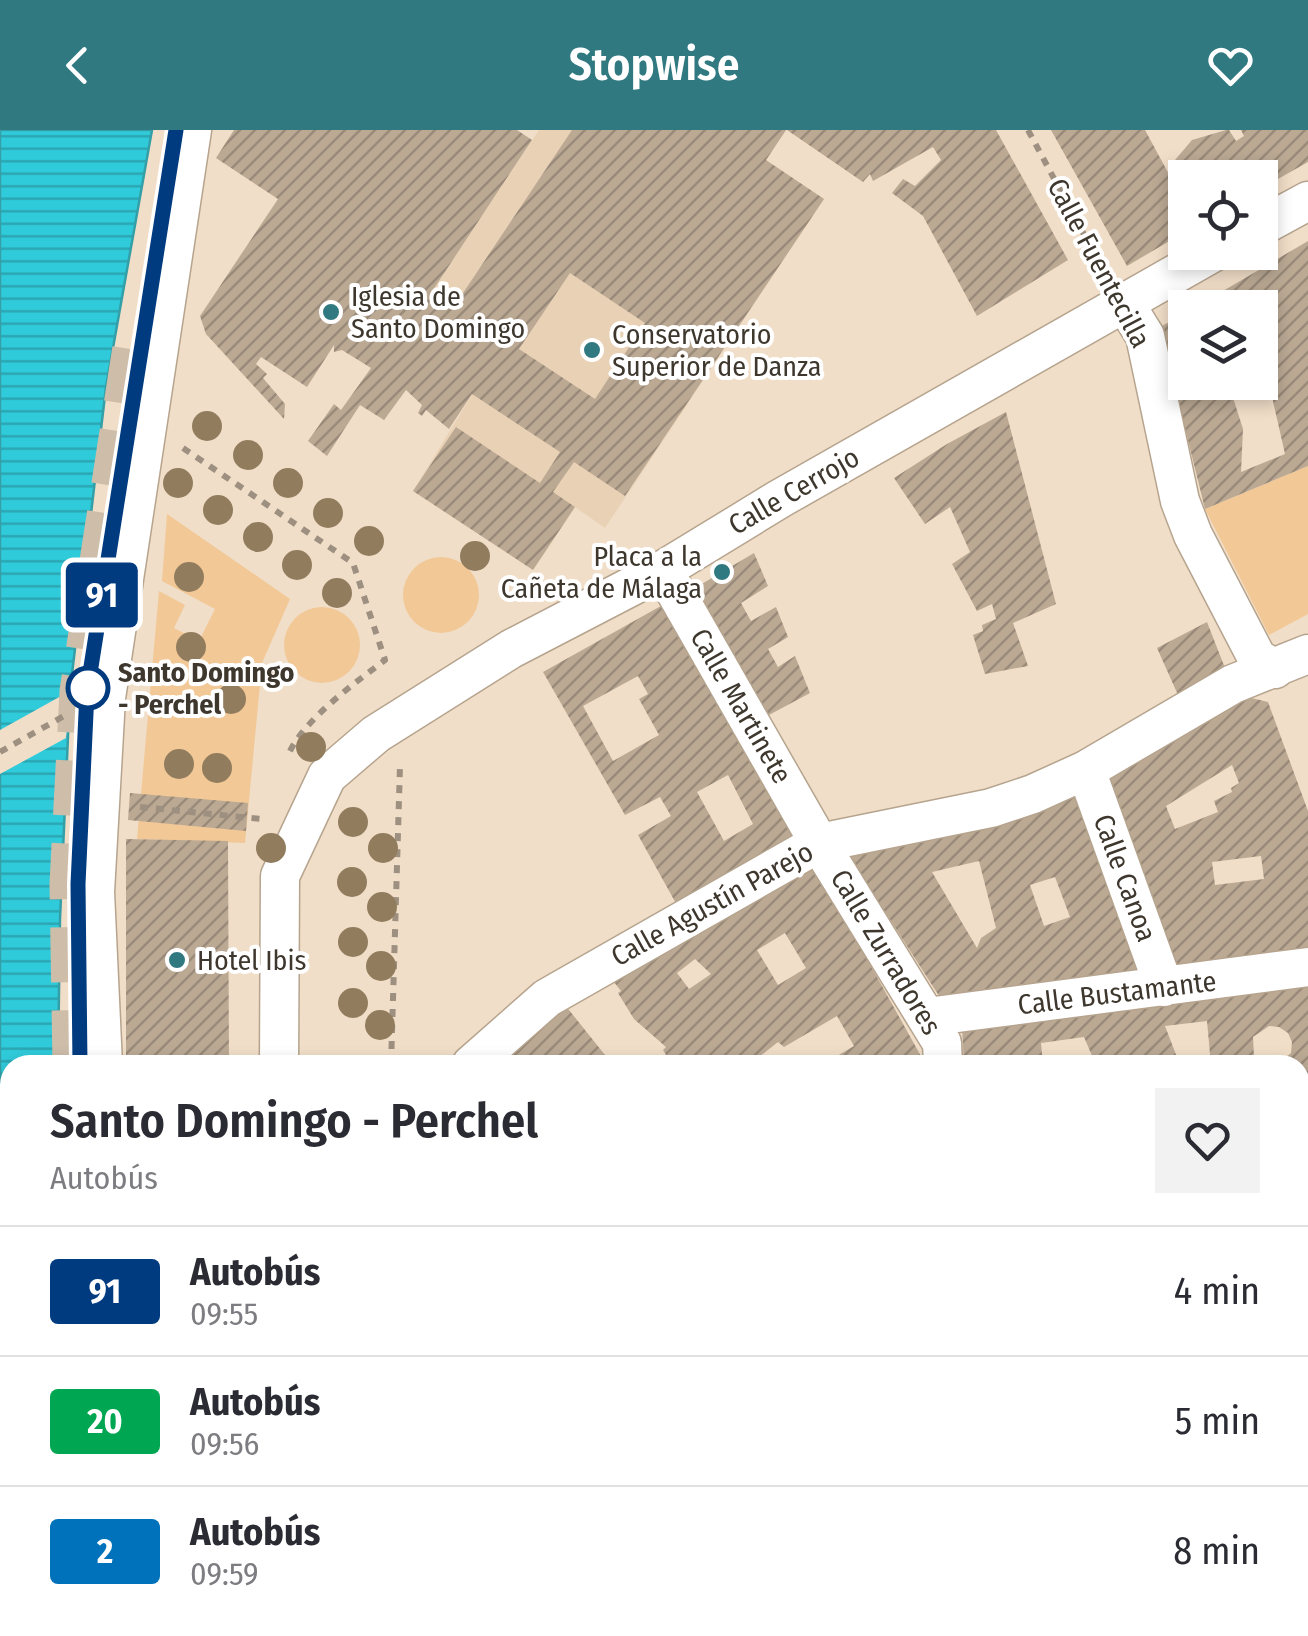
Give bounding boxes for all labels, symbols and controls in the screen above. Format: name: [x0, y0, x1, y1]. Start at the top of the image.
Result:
icon: back: [50, 38, 105, 93]
text: Stopwise: [569, 38, 739, 92]
icon: heart: [1203, 38, 1258, 93]
map controls: [1168, 160, 1278, 400]
button: locate: [1168, 160, 1278, 270]
street label: Calle Fuentecilla: [1041, 173, 1157, 353]
place label: Iglesia de Santo Domingo: [351, 280, 525, 345]
button: layers: [1168, 290, 1278, 400]
marker: Iglesia de Santo Domingo: [320, 301, 342, 323]
place label: Conservatorio Superior de Danza: [612, 318, 822, 383]
marker: Conservatorio Superior de Danza: [581, 339, 603, 361]
street label: Calle Cerrojo: [723, 440, 865, 542]
place label: Placa a la Cañeta de Málaga: [501, 540, 702, 605]
marker: Placa a la Cañeta de Málaga: [711, 561, 733, 583]
line badge: 91: [57, 562, 147, 628]
text: 91: [86, 574, 118, 616]
street label: Calle Martinete: [683, 623, 799, 789]
place label: Santo Domingo - Perchel: [118, 656, 294, 721]
marker: Santo Domingo - Perchel: [67, 667, 109, 709]
street label: Calle Canoa: [1087, 810, 1163, 946]
street label: Calle Agustín Parejo: [605, 835, 819, 973]
street label: Calle Zurradores: [824, 864, 948, 1040]
place label: Hotel Ibis: [197, 944, 306, 977]
marker: Hotel Ibis: [166, 949, 188, 971]
street label: Calle Bustamante: [1016, 964, 1218, 1022]
button: heart: [1155, 1088, 1260, 1193]
text: Santo Domingo - Perchel: [50, 1092, 538, 1150]
text: Autobús: [50, 1159, 158, 1197]
text: Autobús: [190, 1249, 320, 1295]
text: 4 min: [1174, 1268, 1260, 1314]
text: 91: [89, 1270, 121, 1312]
text: 09:55: [190, 1295, 258, 1333]
text: Autobús: [190, 1379, 320, 1425]
text: 5 min: [1175, 1398, 1260, 1444]
text: 20: [87, 1400, 123, 1442]
text: 09:56: [190, 1425, 259, 1463]
text: Autobús: [190, 1509, 320, 1555]
text: 8 min: [1173, 1528, 1260, 1574]
text: 2: [97, 1530, 113, 1572]
text: 09:59: [190, 1555, 259, 1593]

